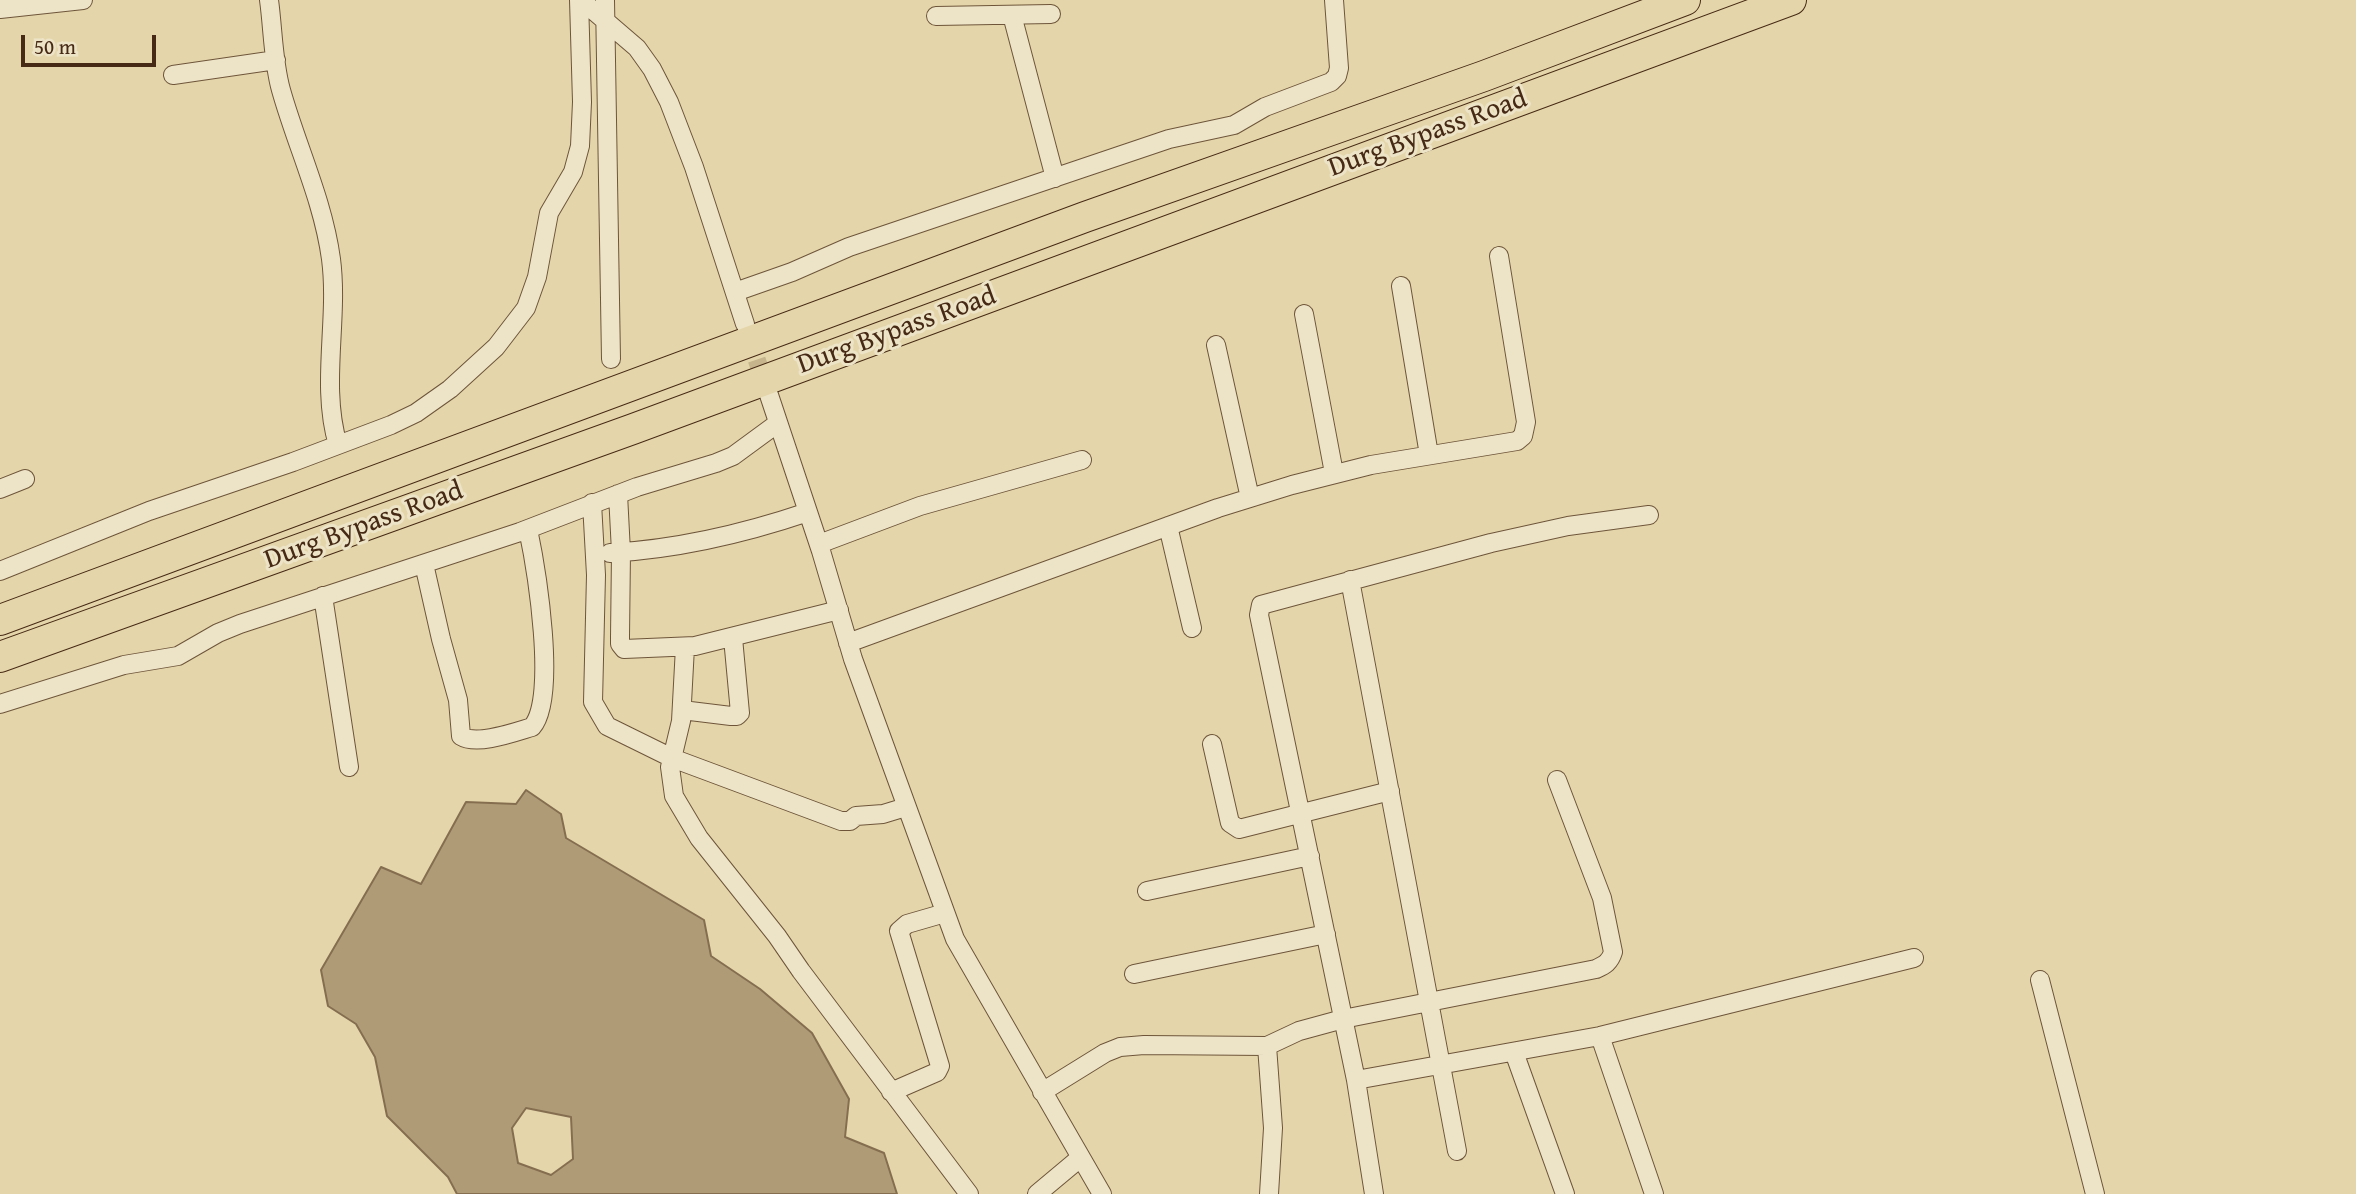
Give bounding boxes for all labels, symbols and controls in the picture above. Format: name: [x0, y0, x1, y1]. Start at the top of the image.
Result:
scale bar: [24, 21, 159, 65]
text: 50 m: [34, 31, 76, 62]
street label: Durg Bypass Road: [1324, 82, 1532, 186]
street label: Durg Bypass Road: [793, 279, 1001, 383]
street label: Durg Bypass Road: [260, 474, 468, 578]

